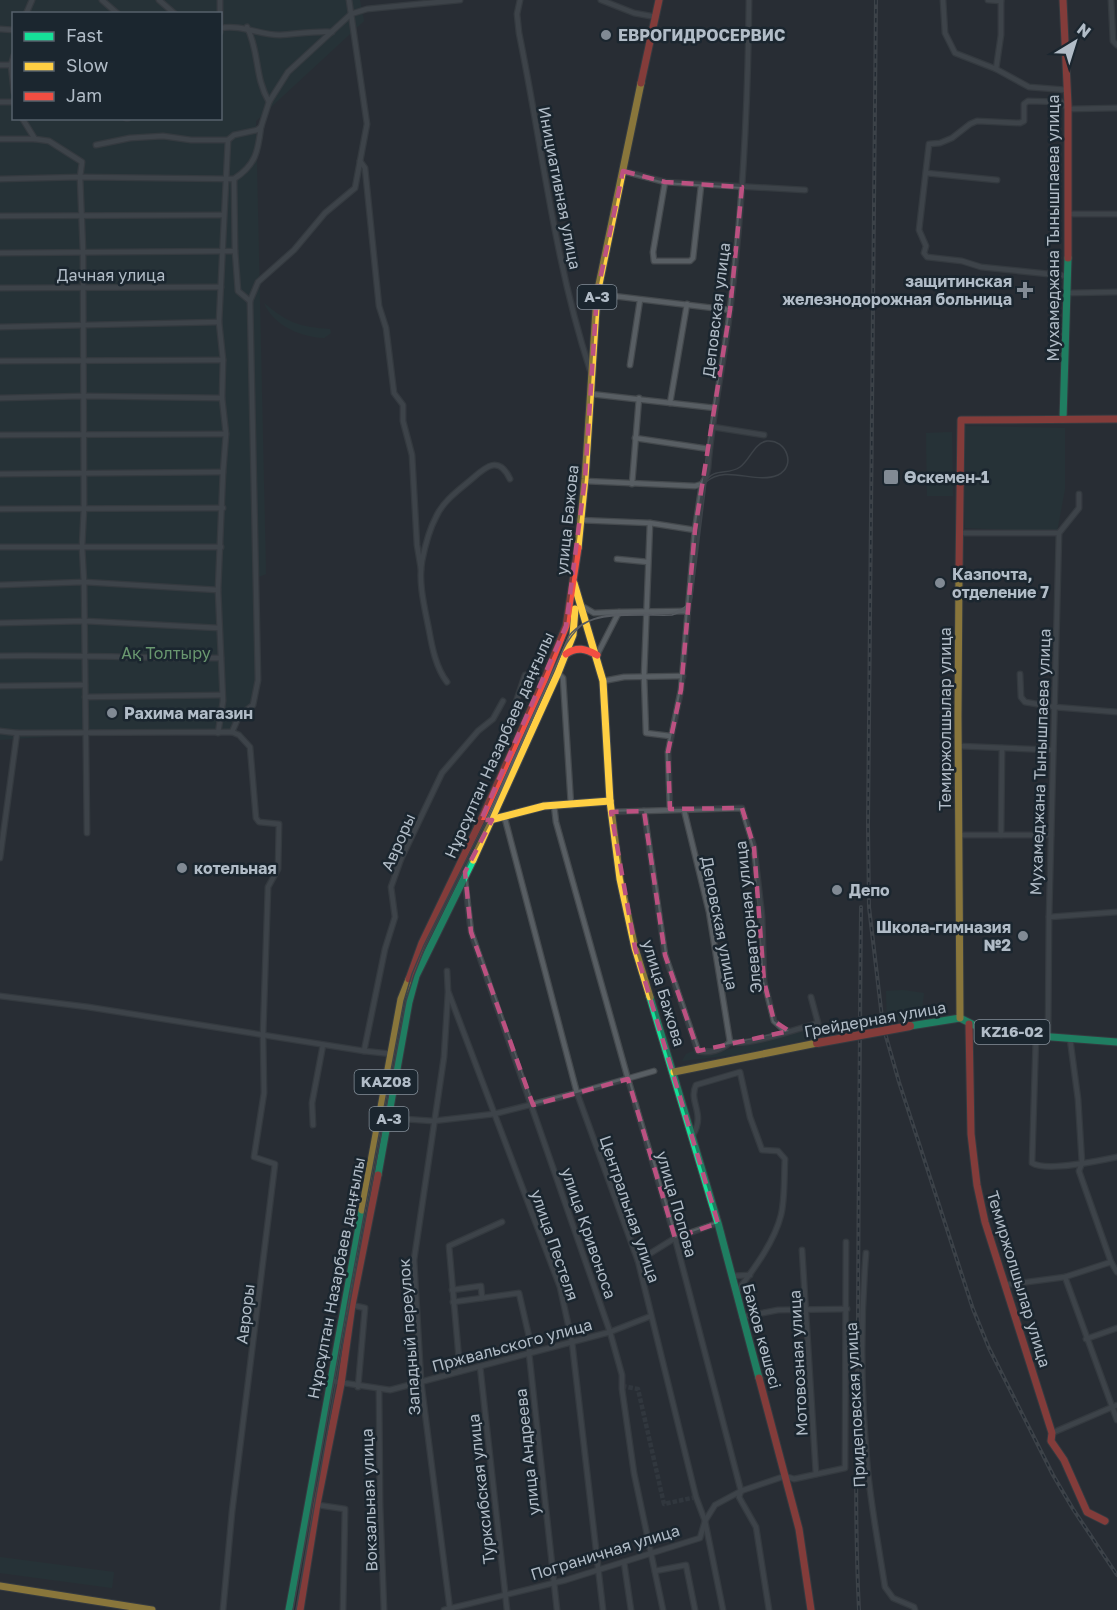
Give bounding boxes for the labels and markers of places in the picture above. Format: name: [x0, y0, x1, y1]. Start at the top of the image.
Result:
place label: ЕВРОГИДРОСЕРВИС: [618, 25, 785, 45]
marker: ЕВРОГИДРОСЕРВИС: [599, 28, 613, 42]
place label: защитинская железнодорожная больница: [782, 271, 1012, 309]
marker: защитинская железнодорожная больница: [1016, 281, 1034, 299]
place label: Өскемен-1: [904, 467, 989, 487]
marker: Өскемен-1: [882, 468, 900, 486]
place label: Казпочта, отделение 7: [952, 564, 1049, 602]
marker: Казпочта, отделение 7: [933, 576, 947, 590]
place label: Рахима магазин: [124, 703, 253, 723]
marker: Рахима магазин: [105, 706, 119, 720]
place label: котельная: [194, 858, 277, 878]
marker: котельная: [175, 861, 189, 875]
place label: Депо: [849, 880, 890, 900]
marker: Депо: [830, 883, 844, 897]
place label: Школа-гимназия №2: [876, 917, 1011, 955]
marker: Школа-гимназия №2: [1016, 929, 1030, 943]

